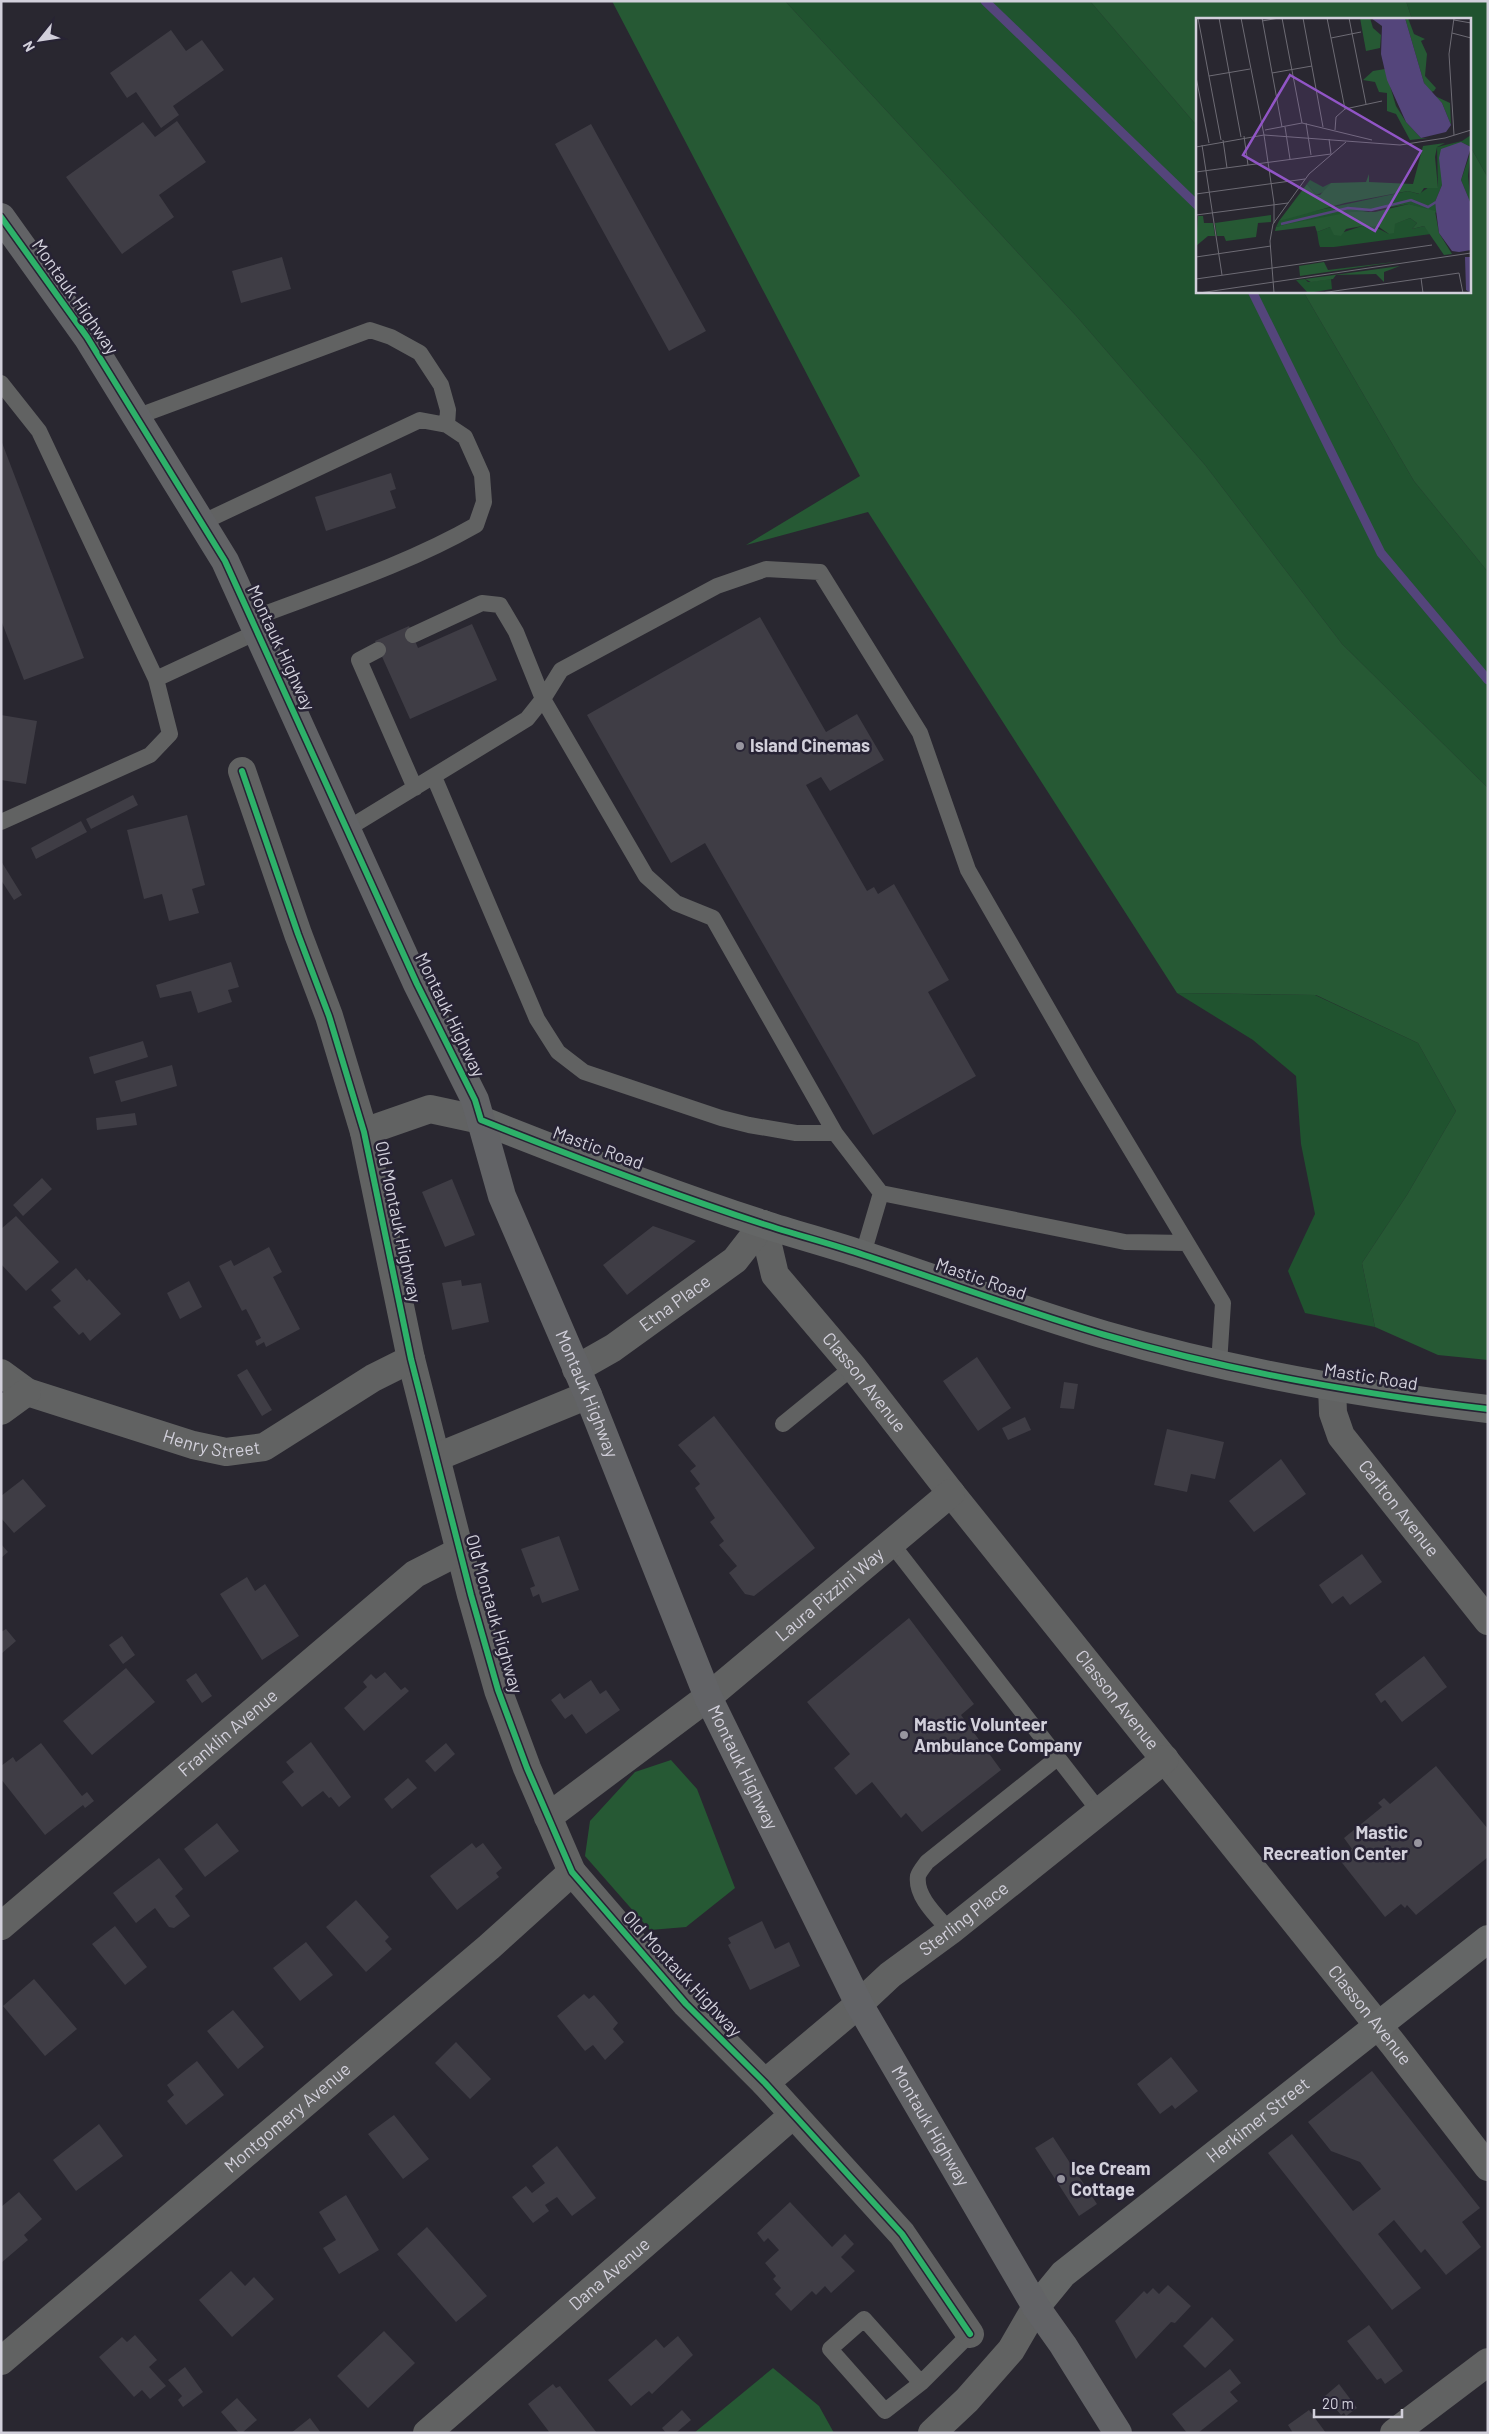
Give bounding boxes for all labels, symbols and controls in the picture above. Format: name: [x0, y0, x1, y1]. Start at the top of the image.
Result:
north arrow: [15, 15, 65, 65]
inset map: [1196, 18, 1472, 292]
text: N: [19, 38, 38, 55]
street label: Montauk Highway: [28, 234, 124, 358]
street label: Montauk Highway: [243, 581, 321, 714]
place label: Island Cinemas: [750, 734, 870, 756]
marker: Island Cinemas: [734, 740, 746, 752]
street label: Montauk Highway: [411, 949, 491, 1081]
street label: Mastic Road: [550, 1121, 647, 1174]
street label: Old Montauk Highway: [371, 1139, 427, 1305]
street label: Mastic Road: [933, 1252, 1030, 1304]
street label: Etna Place: [634, 1269, 714, 1336]
street label: Montauk Highway: [551, 1326, 624, 1461]
street label: Classon Avenue: [818, 1327, 912, 1436]
street label: Mastic Road: [1323, 1358, 1420, 1394]
street label: Henry Street: [160, 1424, 261, 1462]
street label: Carlton Avenue: [1354, 1455, 1445, 1561]
street label: Old Montauk Highway: [462, 1531, 528, 1696]
street label: Laura Pizzini Way: [771, 1542, 888, 1646]
street label: Classon Avenue: [1071, 1645, 1164, 1754]
street label: Franklin Avenue: [173, 1684, 282, 1781]
street label: Montauk Highway: [704, 1701, 783, 1833]
place label: Mastic Volunteer Ambulance Company: [914, 1713, 1082, 1756]
marker: Mastic Volunteer Ambulance Company: [898, 1729, 910, 1741]
place label: Mastic Recreation Center: [1263, 1821, 1408, 1864]
marker: Mastic Recreation Center: [1412, 1837, 1424, 1849]
street label: Sterling Place: [914, 1877, 1013, 1960]
street label: Old Montauk Highway: [618, 1906, 747, 2041]
street label: Classon Avenue: [1324, 1960, 1417, 2069]
street label: Montgomery Avenue: [219, 2057, 355, 2177]
street label: Montauk Highway: [887, 2061, 975, 2190]
street label: Herkimer Street: [1201, 2072, 1313, 2167]
place label: Ice Cream Cottage: [1071, 2157, 1151, 2200]
marker: Ice Cream Cottage: [1055, 2173, 1067, 2185]
street label: Dana Avenue: [564, 2232, 654, 2315]
scale bar: [1314, 2386, 1402, 2418]
text: 20 m: [1322, 2394, 1354, 2412]

